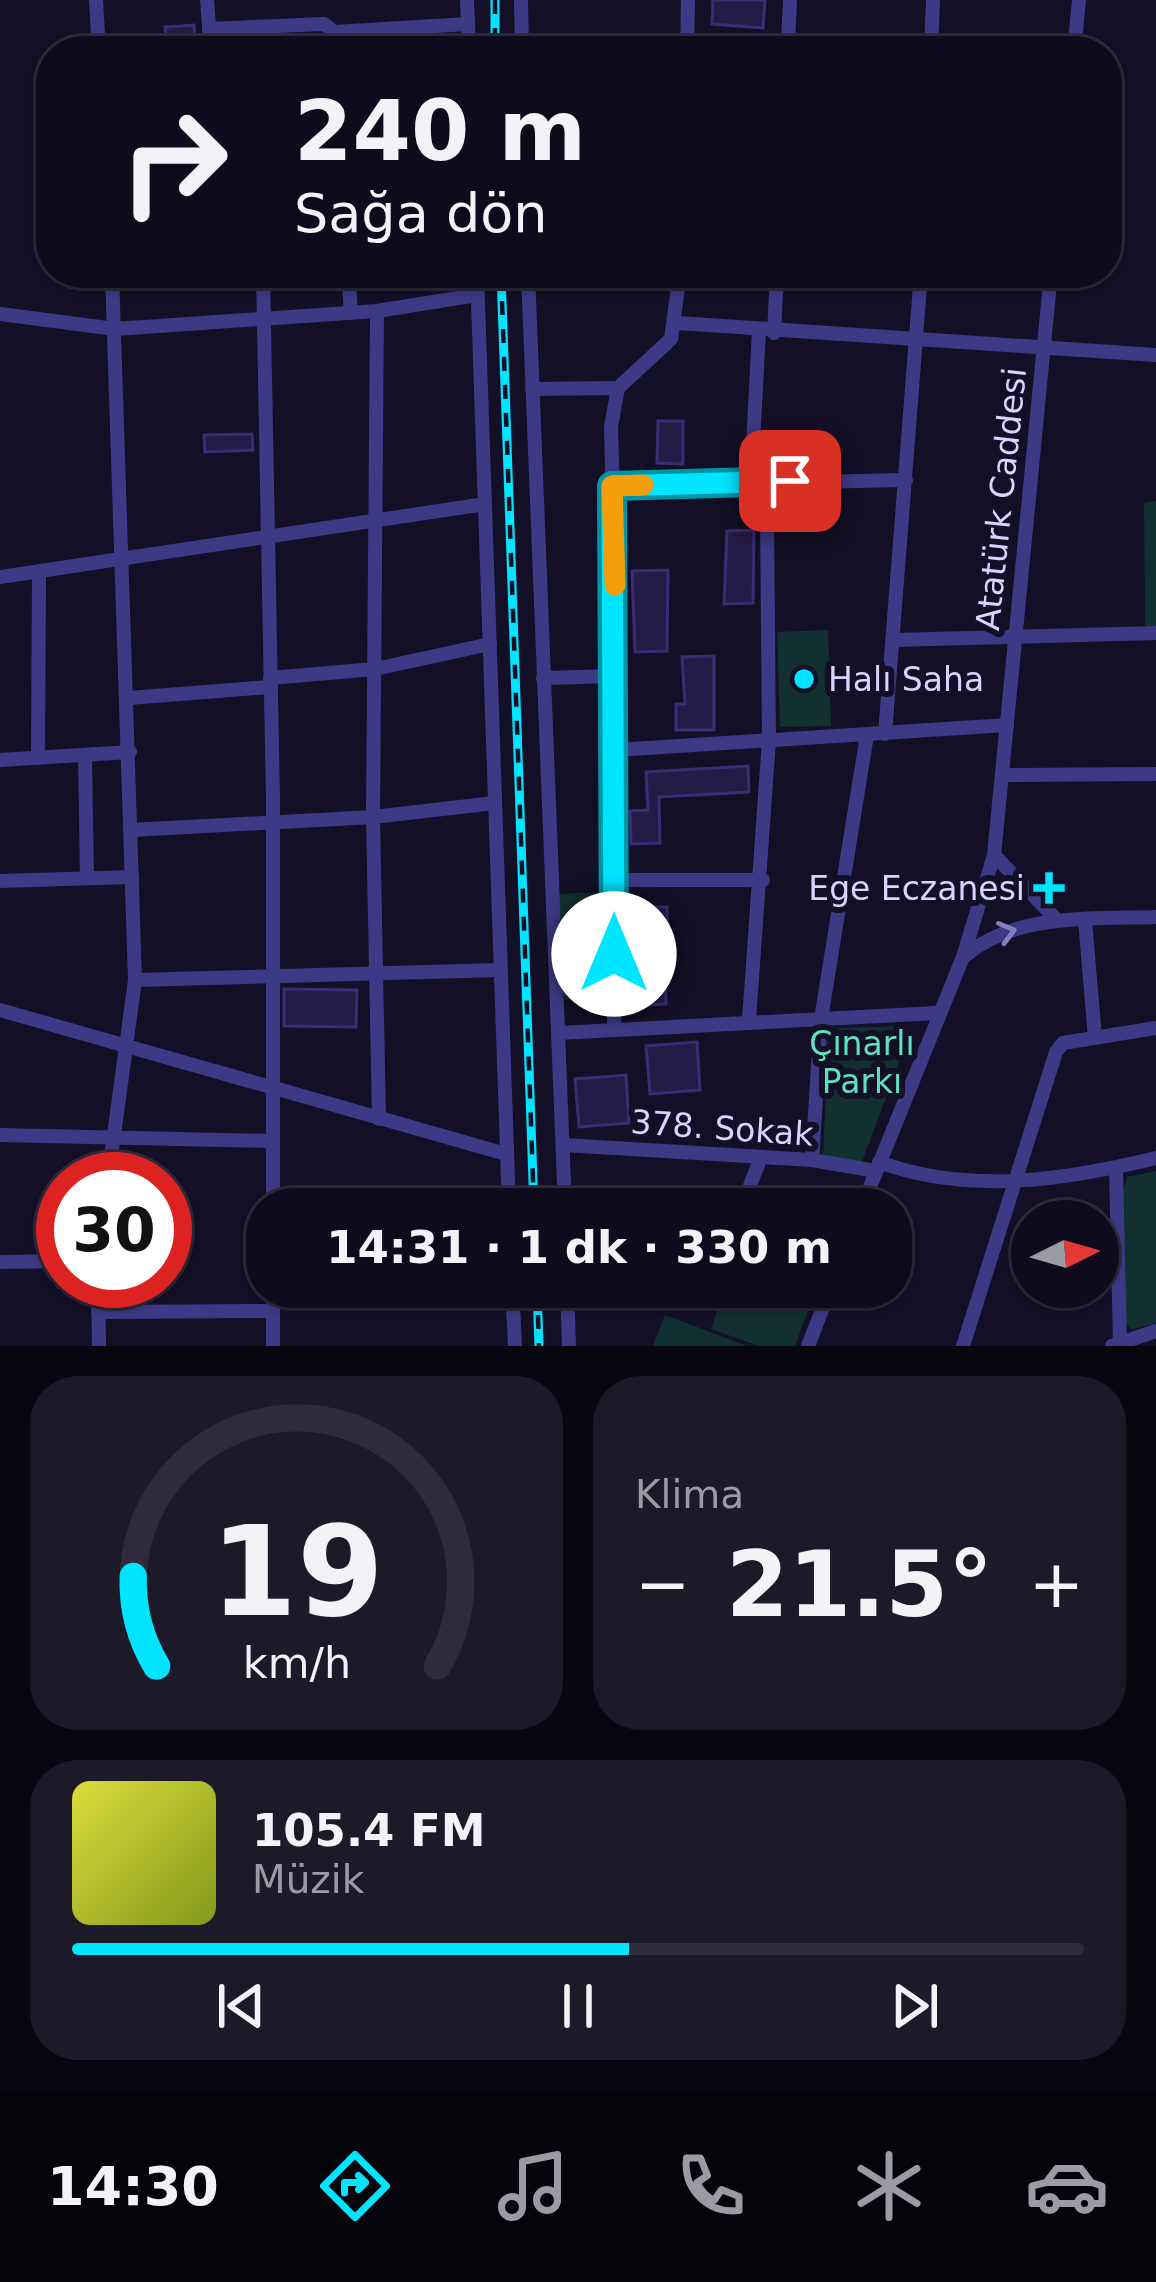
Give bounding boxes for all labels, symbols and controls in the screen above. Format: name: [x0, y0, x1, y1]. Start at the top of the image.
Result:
text: 240 m: [294, 82, 586, 180]
icon: right: [96, 84, 252, 240]
text: Sağa dön: [294, 182, 547, 245]
street label: Atatürk Caddesi: [968, 366, 1034, 632]
pin: [739, 430, 841, 532]
icon: arrive: [757, 448, 823, 514]
place label: Halı Saha: [828, 660, 984, 699]
marker: Halı Saha: [791, 666, 817, 692]
place label: Ege Eczanesi: [808, 869, 1025, 908]
marker: Ege Eczanesi: [1036, 875, 1062, 901]
position arrow: [551, 891, 677, 1017]
one-way arrow: [996, 921, 1017, 946]
park label: Çınarlı Parkı: [809, 1024, 915, 1101]
street label: 378. Sokak: [629, 1102, 816, 1154]
speed limit sign: 30: [36, 1152, 192, 1308]
north arrow: [1011, 1200, 1119, 1308]
map controls: [1011, 1200, 1119, 1308]
text: 14:31 · 1 dk · 330 m: [326, 1221, 832, 1274]
text: Klima: [635, 1472, 744, 1517]
text: 19: [210, 1499, 383, 1644]
text: 21.5°: [726, 1532, 993, 1637]
text: −: [635, 1546, 690, 1623]
text: +: [1029, 1546, 1084, 1623]
text: km/h: [242, 1638, 351, 1688]
text: 105.4 FM: [252, 1804, 486, 1857]
text: Müzik: [252, 1857, 364, 1902]
icon: previous: [208, 1973, 274, 2039]
icon: pause: [545, 1973, 611, 2039]
icon: next: [882, 1973, 948, 2039]
icon: directions: [313, 2144, 397, 2228]
icon: music: [491, 2144, 575, 2228]
icon: phone: [669, 2144, 753, 2228]
icon: climate: [847, 2144, 931, 2228]
icon: car: [1025, 2144, 1109, 2228]
text: 14:30: [47, 2155, 219, 2218]

